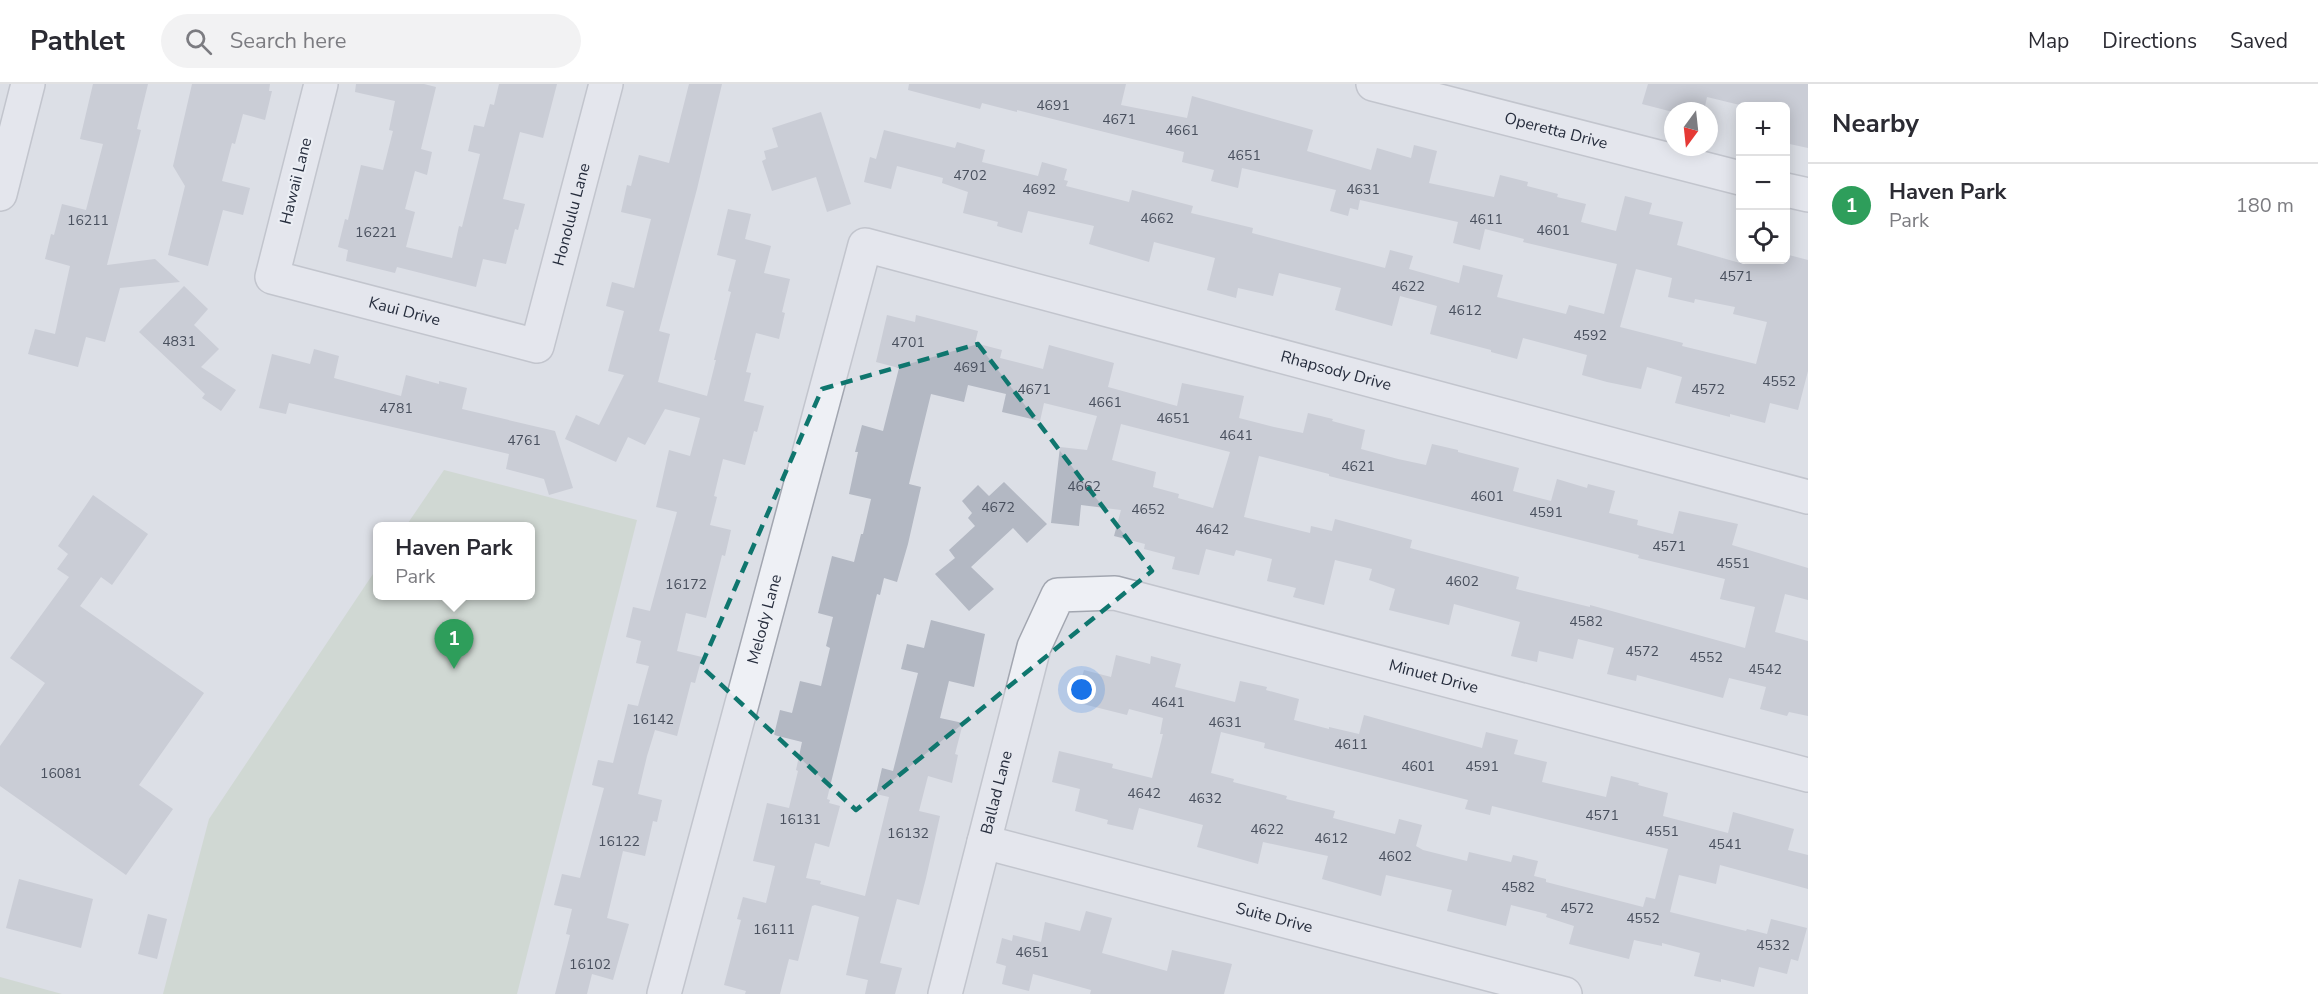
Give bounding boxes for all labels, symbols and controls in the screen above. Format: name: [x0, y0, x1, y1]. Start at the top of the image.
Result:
search box: [161, 14, 581, 68]
text: Pathlet: [30, 22, 125, 60]
icon: search: [182, 25, 215, 58]
text: Search here: [230, 26, 346, 56]
text: Map: [2028, 27, 2069, 55]
text: Directions: [2102, 27, 2197, 55]
text: Saved: [2230, 27, 2288, 55]
house number: 4691: [1036, 96, 1070, 115]
north arrow: [1664, 102, 1718, 156]
map controls: [1736, 102, 1790, 264]
button: +: [1736, 102, 1790, 156]
text: Nearby: [1832, 106, 1919, 141]
street label: Operetta Drive: [1502, 107, 1610, 155]
house number: 4671: [1102, 110, 1136, 129]
house number: 4661: [1165, 121, 1199, 140]
street label: Hawaii Lane: [275, 135, 317, 227]
house number: 4651: [1227, 146, 1261, 165]
button: −: [1736, 156, 1790, 210]
street label: Honolulu Lane: [548, 161, 596, 268]
house number: 4702: [953, 166, 987, 185]
text: Haven Park: [1889, 177, 2006, 207]
house number: 4692: [1022, 180, 1056, 199]
house number: 4631: [1346, 180, 1380, 199]
text: 1: [1846, 192, 1858, 219]
text: 180 m: [2236, 192, 2294, 219]
text: Park: [1889, 207, 1929, 234]
house number: 4662: [1140, 209, 1174, 228]
house number: 4611: [1469, 210, 1503, 229]
button: locate: [1736, 210, 1790, 264]
house number: 16211: [67, 211, 109, 230]
house number: 4601: [1536, 221, 1570, 240]
house number: 16221: [355, 223, 397, 242]
house number: 4571: [1719, 267, 1753, 286]
house number: 4622: [1391, 277, 1425, 296]
street label: Kaui Drive: [366, 292, 443, 331]
house number: 4612: [1448, 301, 1482, 320]
house number: 4592: [1573, 326, 1607, 345]
house number: 4831: [162, 332, 196, 351]
house number: 4701: [891, 333, 925, 352]
street label: Rhapsody Drive: [1278, 346, 1394, 396]
house number: 4691: [953, 358, 987, 377]
house number: 4552: [1762, 372, 1796, 391]
house number: 4671: [1017, 380, 1051, 399]
house number: 4572: [1691, 380, 1725, 399]
house number: 4661: [1088, 393, 1122, 412]
house number: 4781: [379, 399, 413, 418]
house number: 4651: [1156, 409, 1190, 428]
house number: 4641: [1219, 426, 1253, 445]
house number: 4761: [507, 431, 541, 450]
house number: 4621: [1341, 457, 1375, 476]
house number: 4662: [1067, 477, 1101, 496]
house number: 4601: [1470, 487, 1504, 506]
house number: 4672: [981, 498, 1015, 517]
house number: 4652: [1131, 500, 1165, 519]
house number: 4591: [1529, 503, 1563, 522]
house number: 4642: [1195, 520, 1229, 539]
popup: [373, 522, 535, 600]
text: Haven Park: [395, 533, 513, 563]
house number: 4571: [1652, 537, 1686, 556]
house number: 4551: [1716, 554, 1750, 573]
text: Park: [395, 563, 435, 590]
street label: Melody Lane: [742, 572, 787, 667]
house number: 4602: [1445, 572, 1479, 591]
house number: 16172: [665, 575, 707, 594]
house number: 4582: [1569, 612, 1603, 631]
pin: 1: [434, 620, 474, 669]
house number: 4572: [1625, 642, 1659, 661]
house number: 4552: [1689, 648, 1723, 667]
street label: Minuet Drive: [1387, 654, 1481, 699]
house number: 4542: [1748, 660, 1782, 679]
your location: [1067, 675, 1096, 704]
house number: 4641: [1151, 693, 1185, 712]
house number: 16142: [632, 710, 674, 729]
house number: 4631: [1208, 713, 1242, 732]
house number: 4611: [1334, 735, 1368, 754]
street label: Ballad Lane: [975, 748, 1018, 837]
house number: 4601: [1401, 757, 1435, 776]
house number: 4591: [1465, 757, 1499, 776]
house number: 16081: [40, 764, 82, 783]
house number: 4642: [1127, 784, 1161, 803]
house number: 4632: [1188, 789, 1222, 808]
house number: 4571: [1585, 806, 1619, 825]
house number: 16131: [779, 810, 821, 829]
house number: 4622: [1250, 820, 1284, 839]
house number: 4551: [1645, 822, 1679, 841]
house number: 16132: [887, 824, 929, 843]
house number: 4612: [1314, 829, 1348, 848]
house number: 16122: [598, 832, 640, 851]
house number: 4541: [1708, 835, 1742, 854]
house number: 4602: [1378, 847, 1412, 866]
house number: 4582: [1501, 878, 1535, 897]
street label: Suite Drive: [1233, 897, 1315, 939]
house number: 4572: [1560, 899, 1594, 918]
house number: 4552: [1626, 909, 1660, 928]
house number: 16111: [753, 920, 795, 939]
house number: 4532: [1756, 936, 1790, 955]
house number: 4651: [1015, 943, 1049, 962]
house number: 16102: [569, 955, 611, 974]

